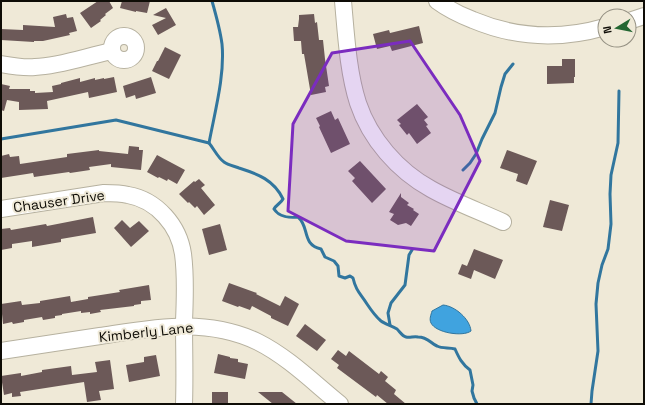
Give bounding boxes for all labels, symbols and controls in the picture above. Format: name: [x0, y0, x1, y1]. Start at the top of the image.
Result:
north arrow: [597, 8, 637, 48]
text: N: [600, 25, 615, 35]
street label: Chauser Drive: [12, 186, 106, 216]
street label: Kimberly Lane: [98, 318, 194, 346]

